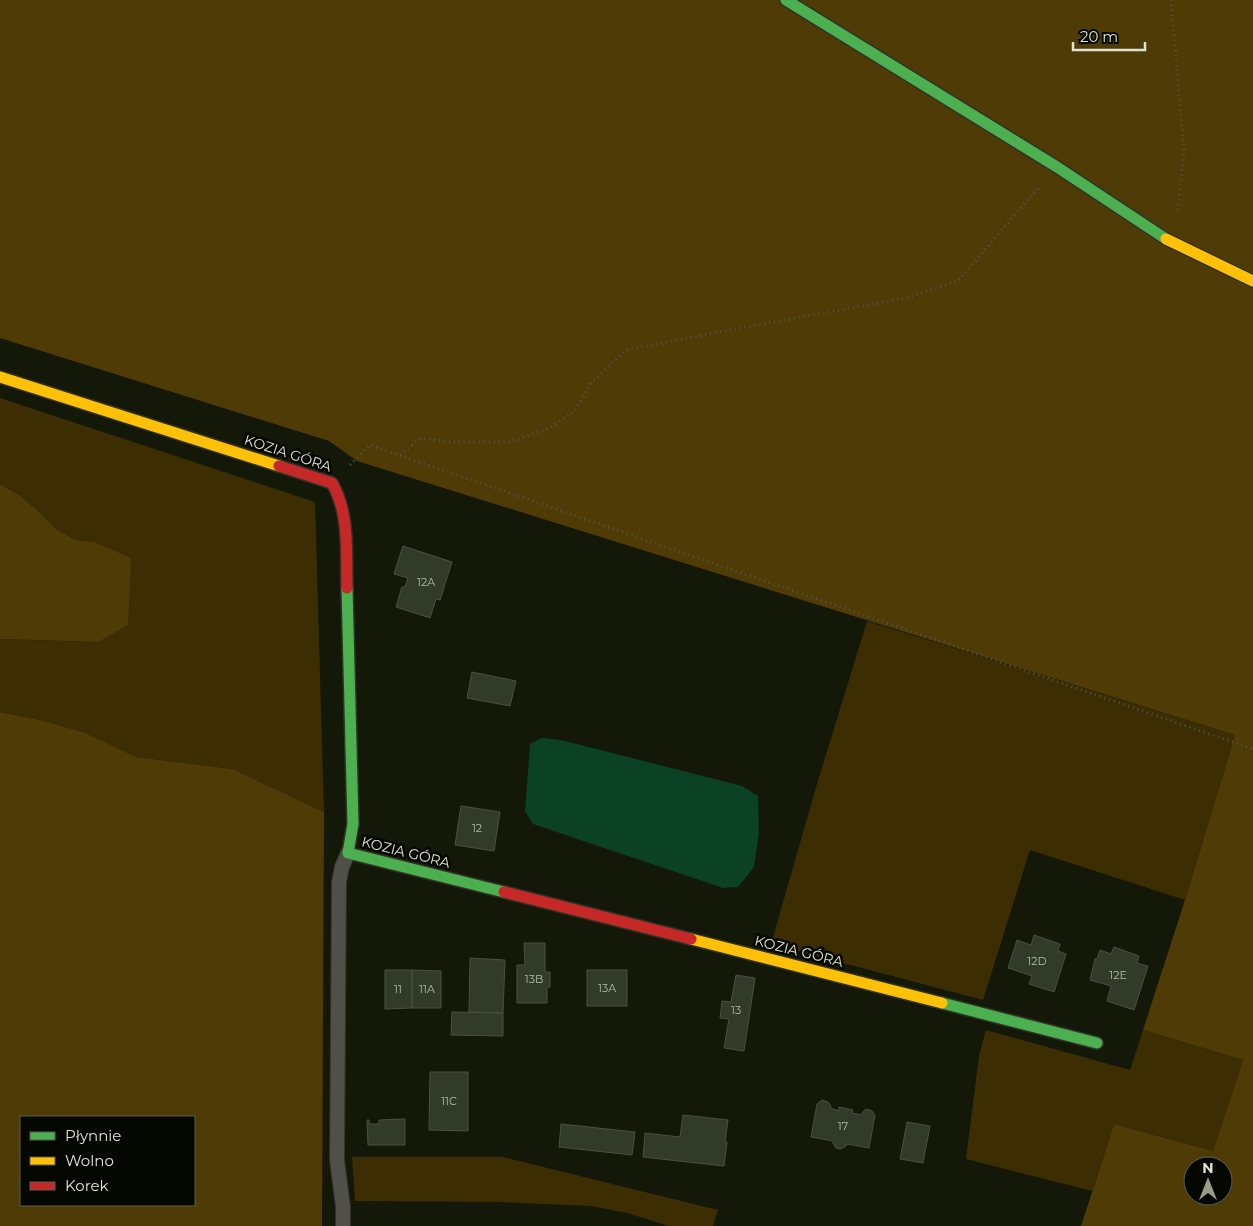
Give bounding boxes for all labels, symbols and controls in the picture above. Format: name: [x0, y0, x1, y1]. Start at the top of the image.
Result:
scale bar: [1073, 20, 1146, 52]
text: 20 m: [1080, 27, 1118, 46]
street label: KOZIA GÓRA: [242, 430, 335, 476]
house number: 12A: [417, 575, 435, 589]
house number: 12: [472, 821, 482, 835]
street label: KOZIA GÓRA: [360, 832, 453, 872]
street label: KOZIA GÓRA: [753, 931, 846, 971]
house number: 12D: [1027, 954, 1047, 968]
house number: 12E: [1109, 968, 1127, 982]
house number: 13B: [525, 972, 543, 986]
house number: 13A: [598, 981, 616, 995]
house number: 11: [394, 982, 402, 996]
house number: 11A: [419, 982, 435, 996]
house number: 13: [731, 1003, 741, 1017]
house number: 11C: [441, 1094, 457, 1108]
legend: [20, 1116, 195, 1206]
house number: 17: [838, 1119, 848, 1133]
text: Płynnie: [65, 1126, 121, 1145]
text: Wolno: [65, 1151, 114, 1170]
north arrow: [1183, 1156, 1233, 1206]
text: N: [1202, 1159, 1214, 1177]
text: Korek: [65, 1176, 109, 1195]

